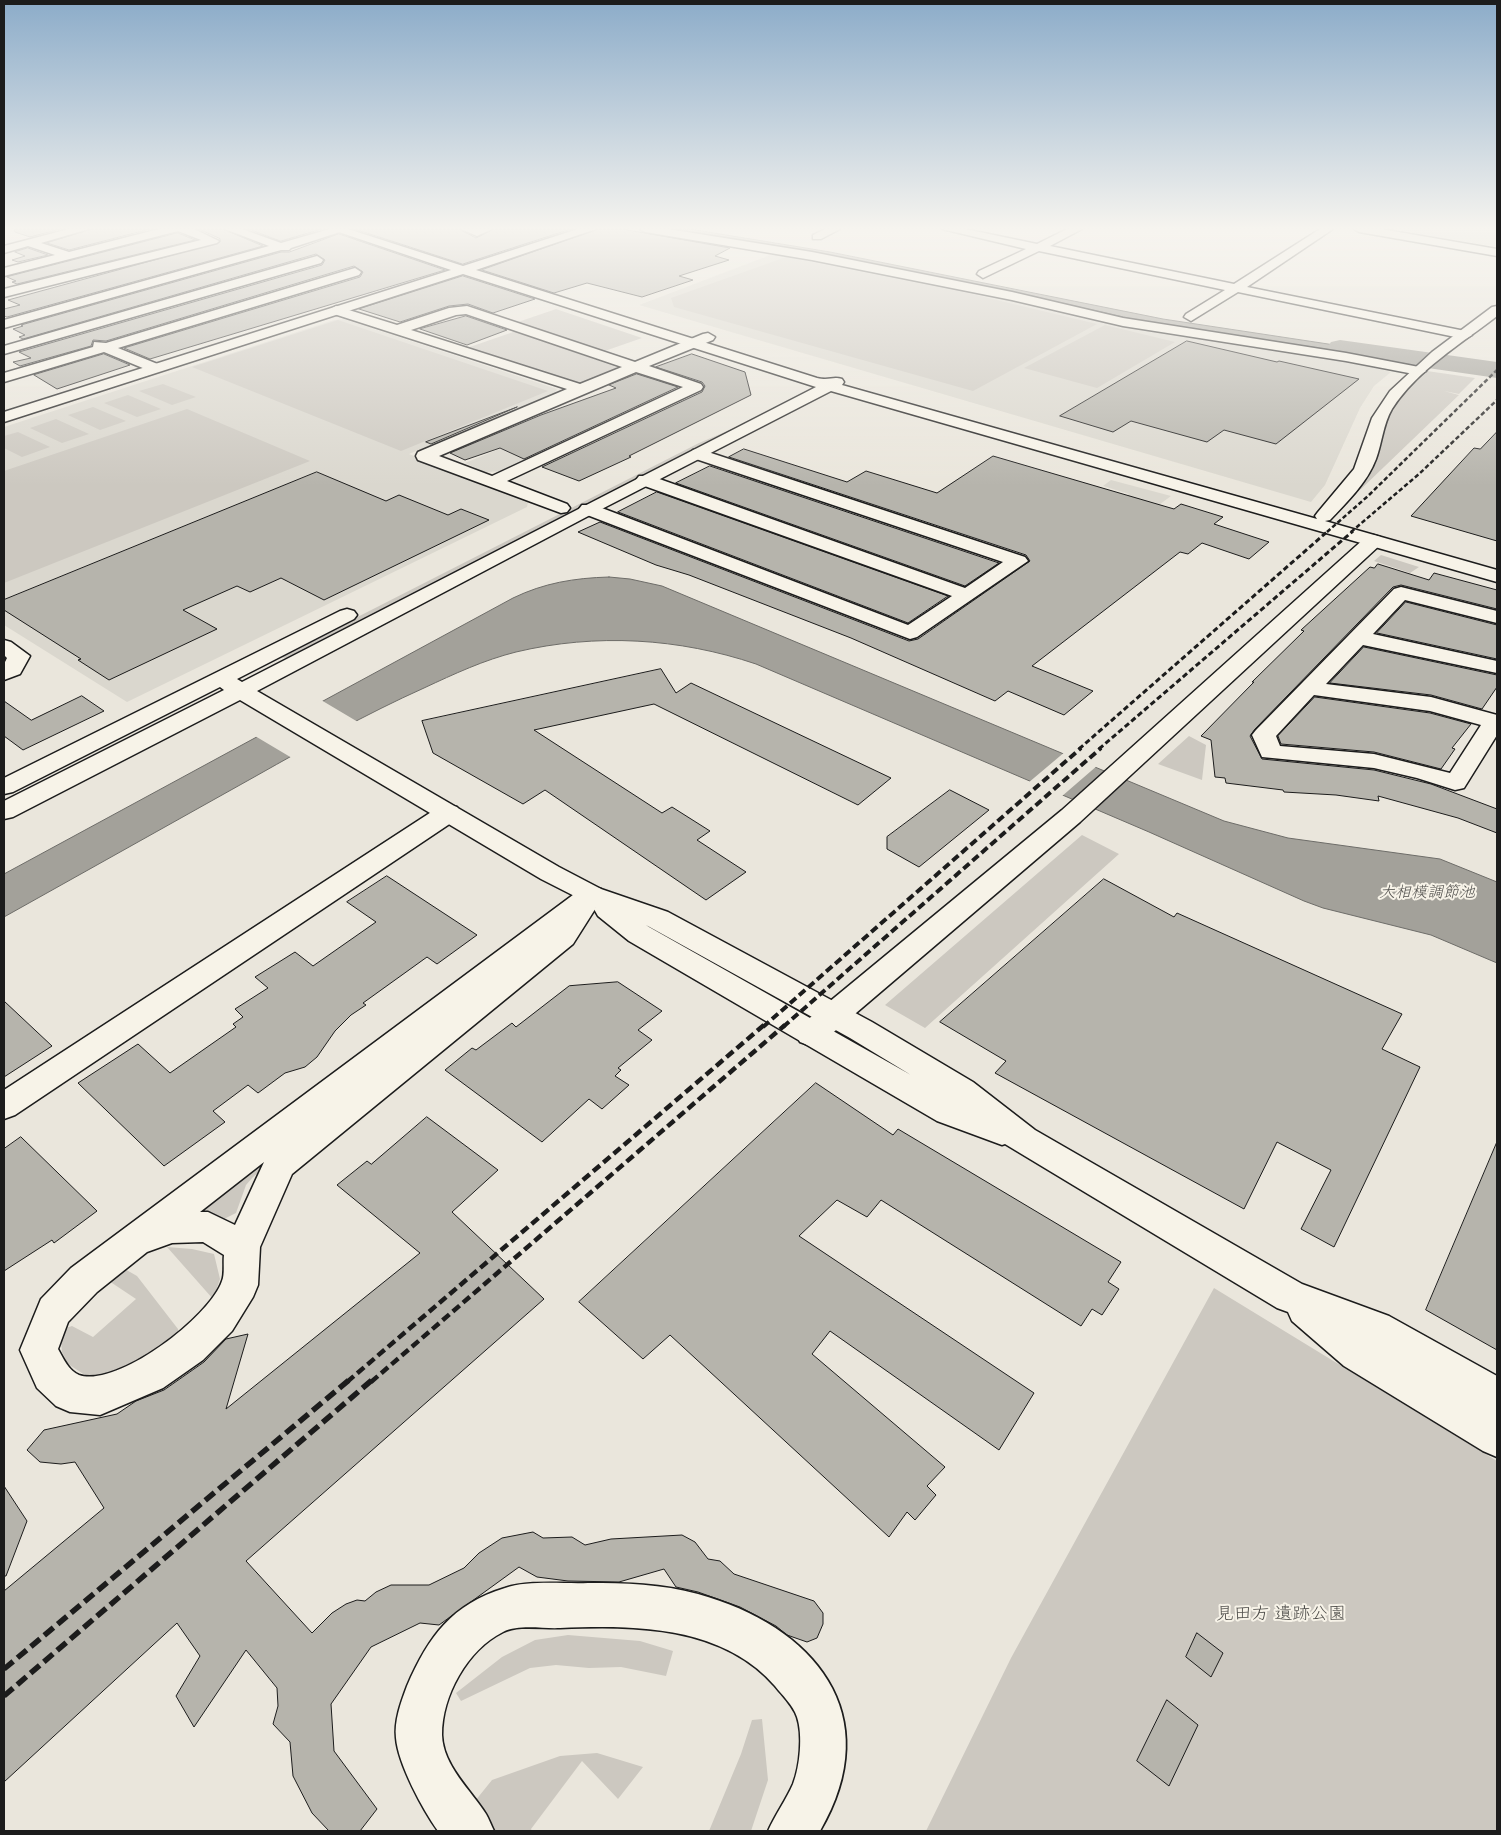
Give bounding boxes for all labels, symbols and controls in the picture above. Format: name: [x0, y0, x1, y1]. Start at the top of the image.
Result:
water label: 大相模調節池: [1379, 885, 1475, 905]
park label: 見田方 遺跡公園: [1216, 1605, 1346, 1627]

